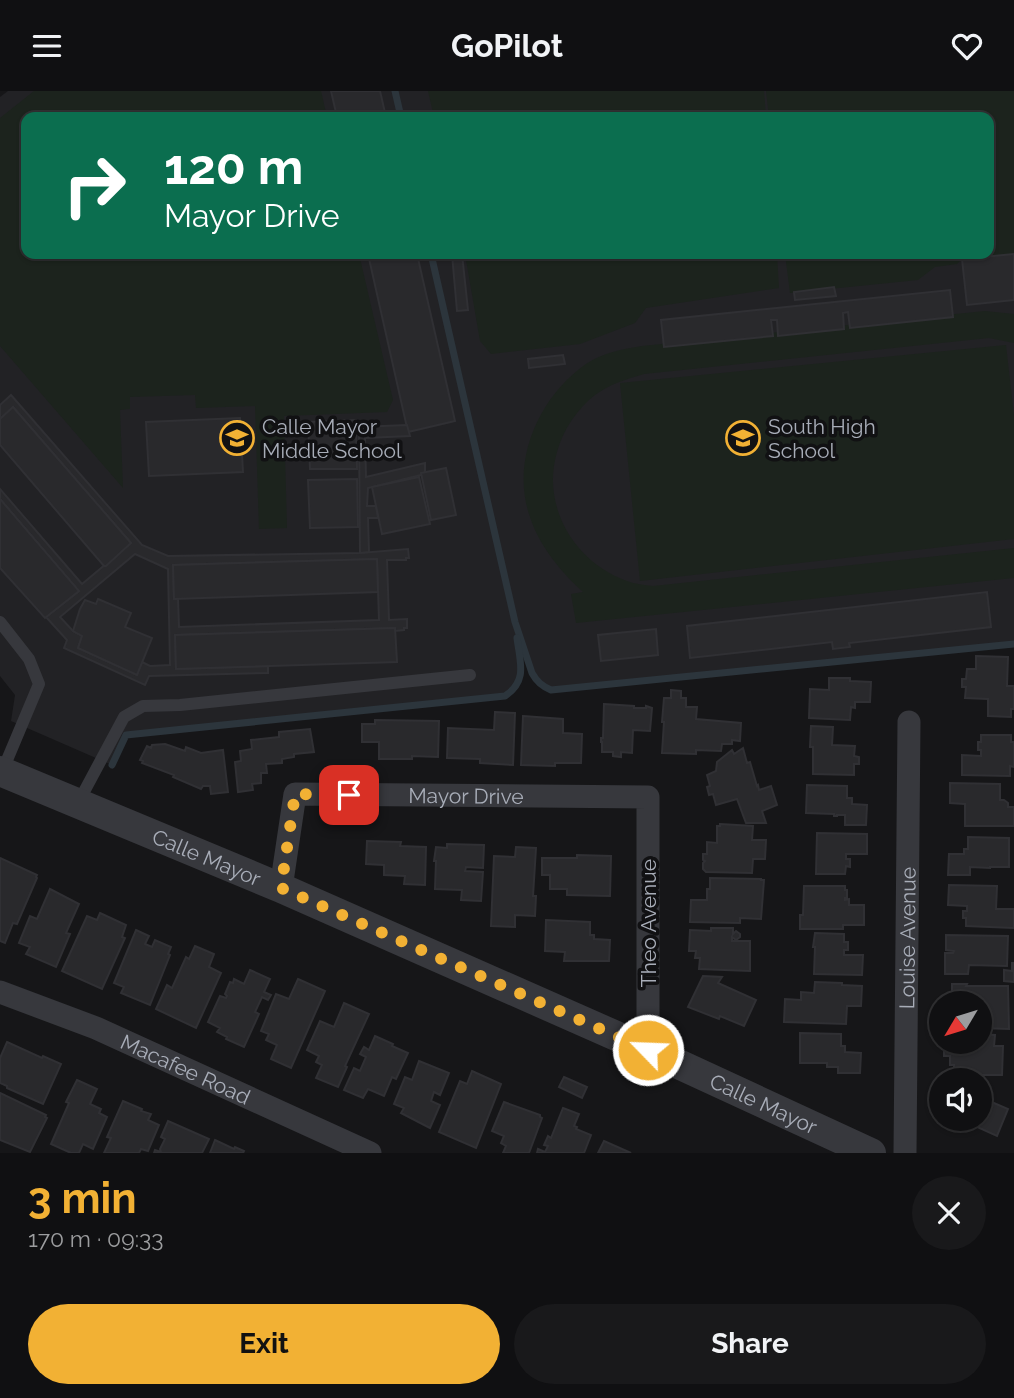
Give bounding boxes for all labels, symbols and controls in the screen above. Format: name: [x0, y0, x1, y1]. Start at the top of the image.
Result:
icon: menu: [28, 27, 66, 65]
text: GoPilot: [451, 27, 563, 64]
icon: heart: [948, 27, 986, 65]
text: 120 m: [164, 138, 303, 195]
icon: right: [49, 140, 140, 231]
text: Mayor Drive: [164, 197, 340, 234]
place label: Calle Mayor Middle School: [262, 414, 402, 463]
place label: South High School: [768, 414, 876, 463]
school or university icon: Calle Mayor Middle School: [218, 419, 256, 457]
school or university icon: South High School: [724, 419, 762, 457]
pin: [319, 765, 379, 825]
icon: arrive: [330, 776, 368, 814]
street label: Mayor Drive: [408, 782, 524, 808]
street label: Calle Mayor: [149, 823, 265, 891]
street label: Theo Avenue: [636, 859, 661, 987]
street label: Louise Avenue: [894, 867, 920, 1009]
north arrow: [929, 991, 992, 1053]
map controls: [929, 991, 992, 1131]
position arrow: [611, 1013, 685, 1087]
street label: Macafee Road: [117, 1029, 254, 1109]
street label: Calle Mayor: [706, 1068, 822, 1139]
button: sound: [929, 1068, 992, 1131]
text: 3 min: [28, 1174, 137, 1223]
button: close: [912, 1176, 986, 1250]
text: 170 m · 09:33: [28, 1225, 164, 1252]
button: Exit: [28, 1304, 500, 1384]
button: Share: [514, 1304, 986, 1384]

